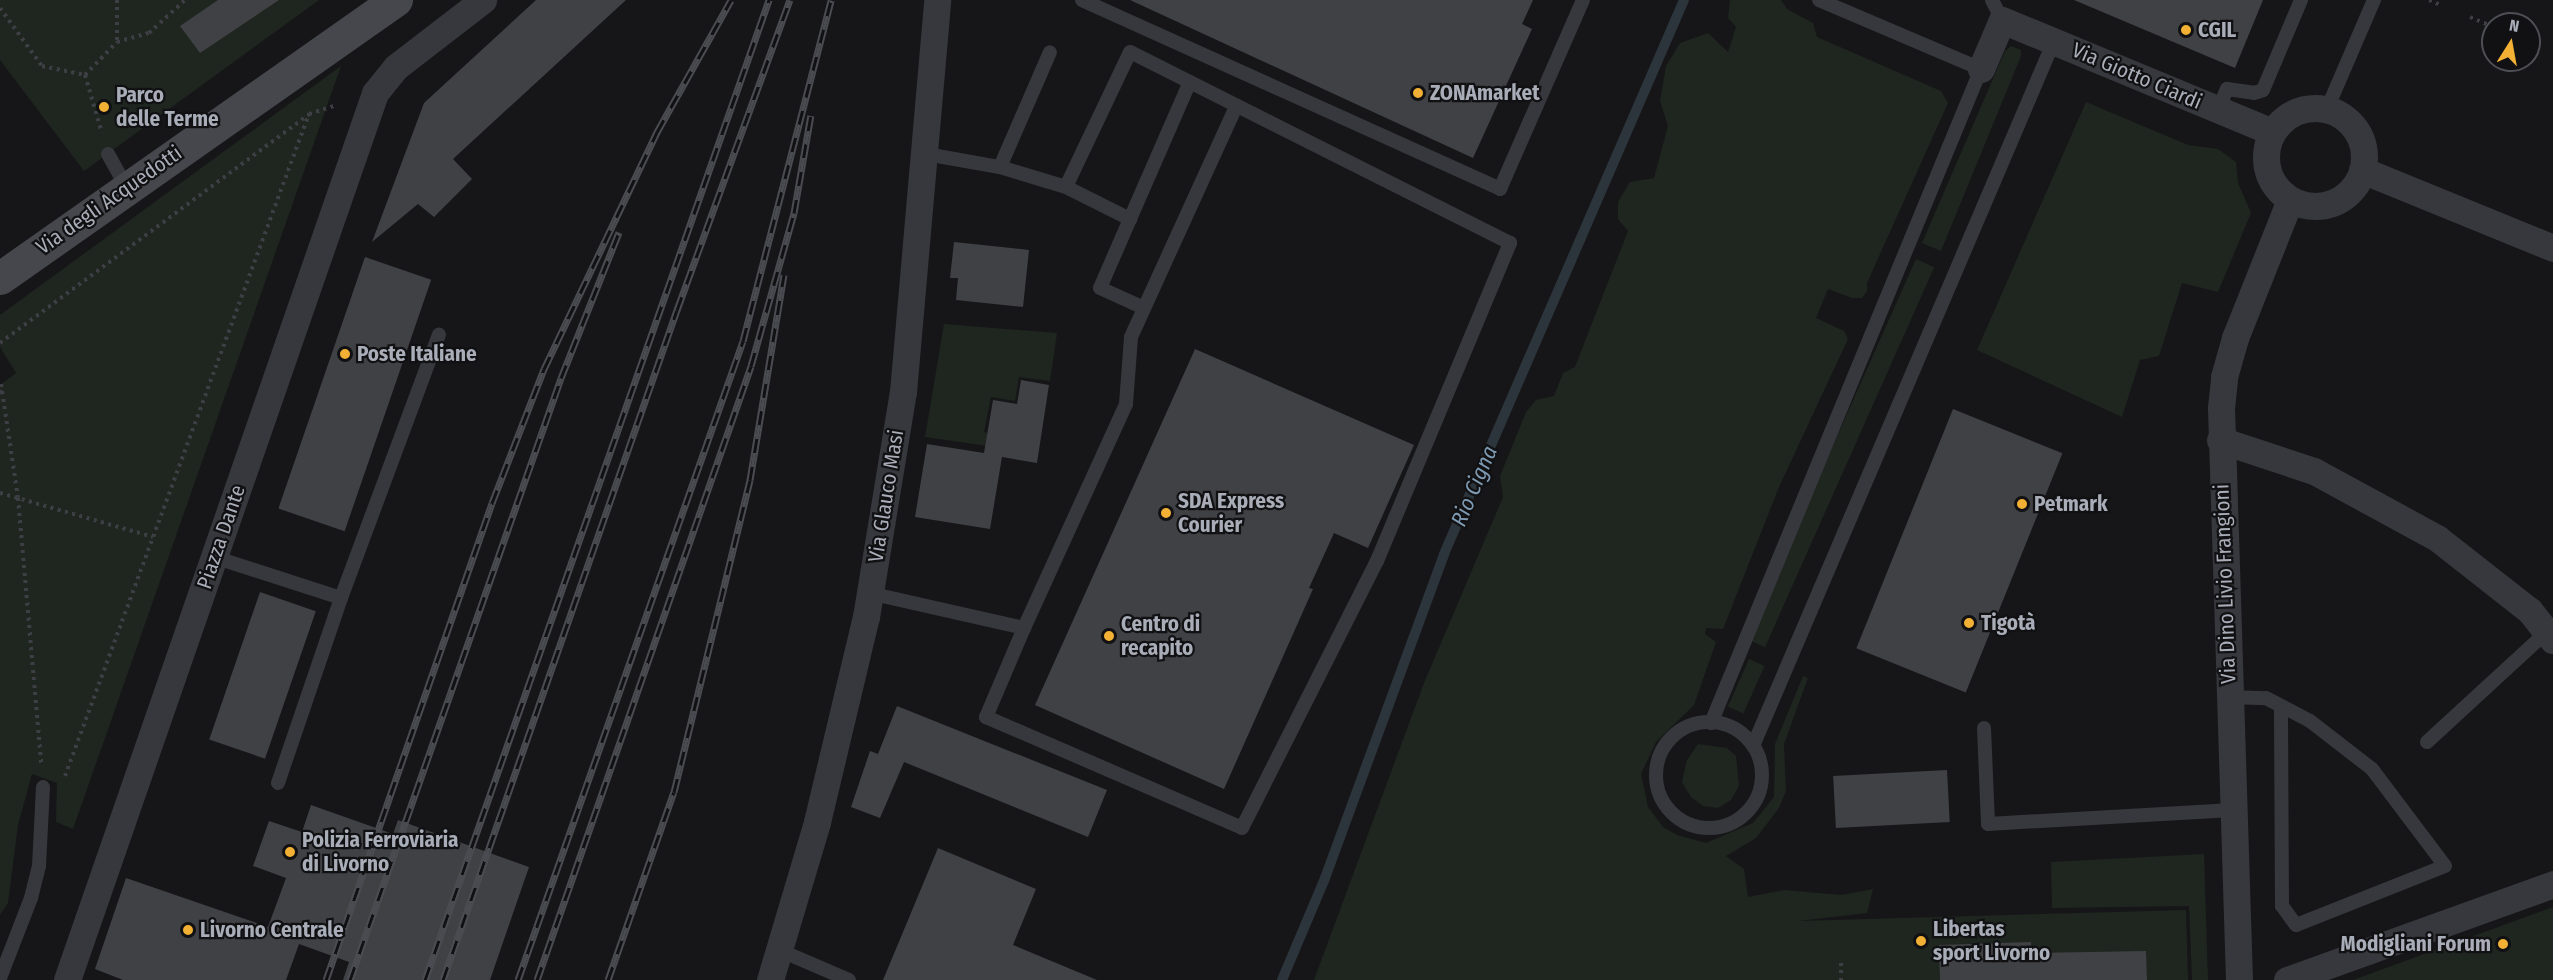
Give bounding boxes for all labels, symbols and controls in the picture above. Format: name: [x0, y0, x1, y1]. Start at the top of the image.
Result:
north arrow: [2481, 12, 2541, 72]
text: N: [2508, 16, 2521, 36]
place label: CGIL: [2198, 17, 2236, 43]
marker: CGIL: [2179, 23, 2193, 37]
street label: Via Giotto Ciardi: [2068, 37, 2206, 115]
place label: ZONAmarket: [1430, 80, 1540, 106]
place label: Parco delle Terme: [116, 82, 219, 132]
marker: ZONAmarket: [1411, 86, 1425, 100]
marker: Parco delle Terme: [97, 100, 111, 114]
street label: Via degli Acquedotti: [31, 140, 187, 260]
place label: Poste Italiane: [357, 341, 477, 367]
marker: Poste Italiane: [338, 347, 352, 361]
street label: Via Glauco Masi: [863, 428, 909, 564]
water label: Rio Cigna: [1445, 442, 1503, 530]
street label: Piazza Dante: [191, 482, 251, 592]
street label: Via Dino Livio Frangioni: [2209, 484, 2241, 684]
place label: SDA Express Courier: [1178, 488, 1284, 538]
place label: Petmark: [2034, 491, 2108, 517]
marker: Petmark: [2015, 497, 2029, 511]
marker: SDA Express Courier: [1159, 506, 1173, 520]
place label: Tigotà: [1981, 610, 2036, 636]
place label: Centro di recapito: [1121, 611, 1200, 661]
marker: Tigotà: [1962, 616, 1976, 630]
marker: Centro di recapito: [1102, 629, 1116, 643]
place label: Polizia Ferroviaria di Livorno: [302, 827, 459, 877]
marker: Polizia Ferroviaria di Livorno: [283, 845, 297, 859]
place label: Libertas sport Livorno: [1933, 916, 2050, 966]
place label: Livorno Centrale: [200, 917, 344, 943]
marker: Livorno Centrale: [181, 923, 195, 937]
place label: Modigliani Forum: [2341, 931, 2491, 957]
marker: Libertas sport Livorno: [1914, 934, 1928, 948]
marker: Modigliani Forum: [2496, 937, 2510, 951]

